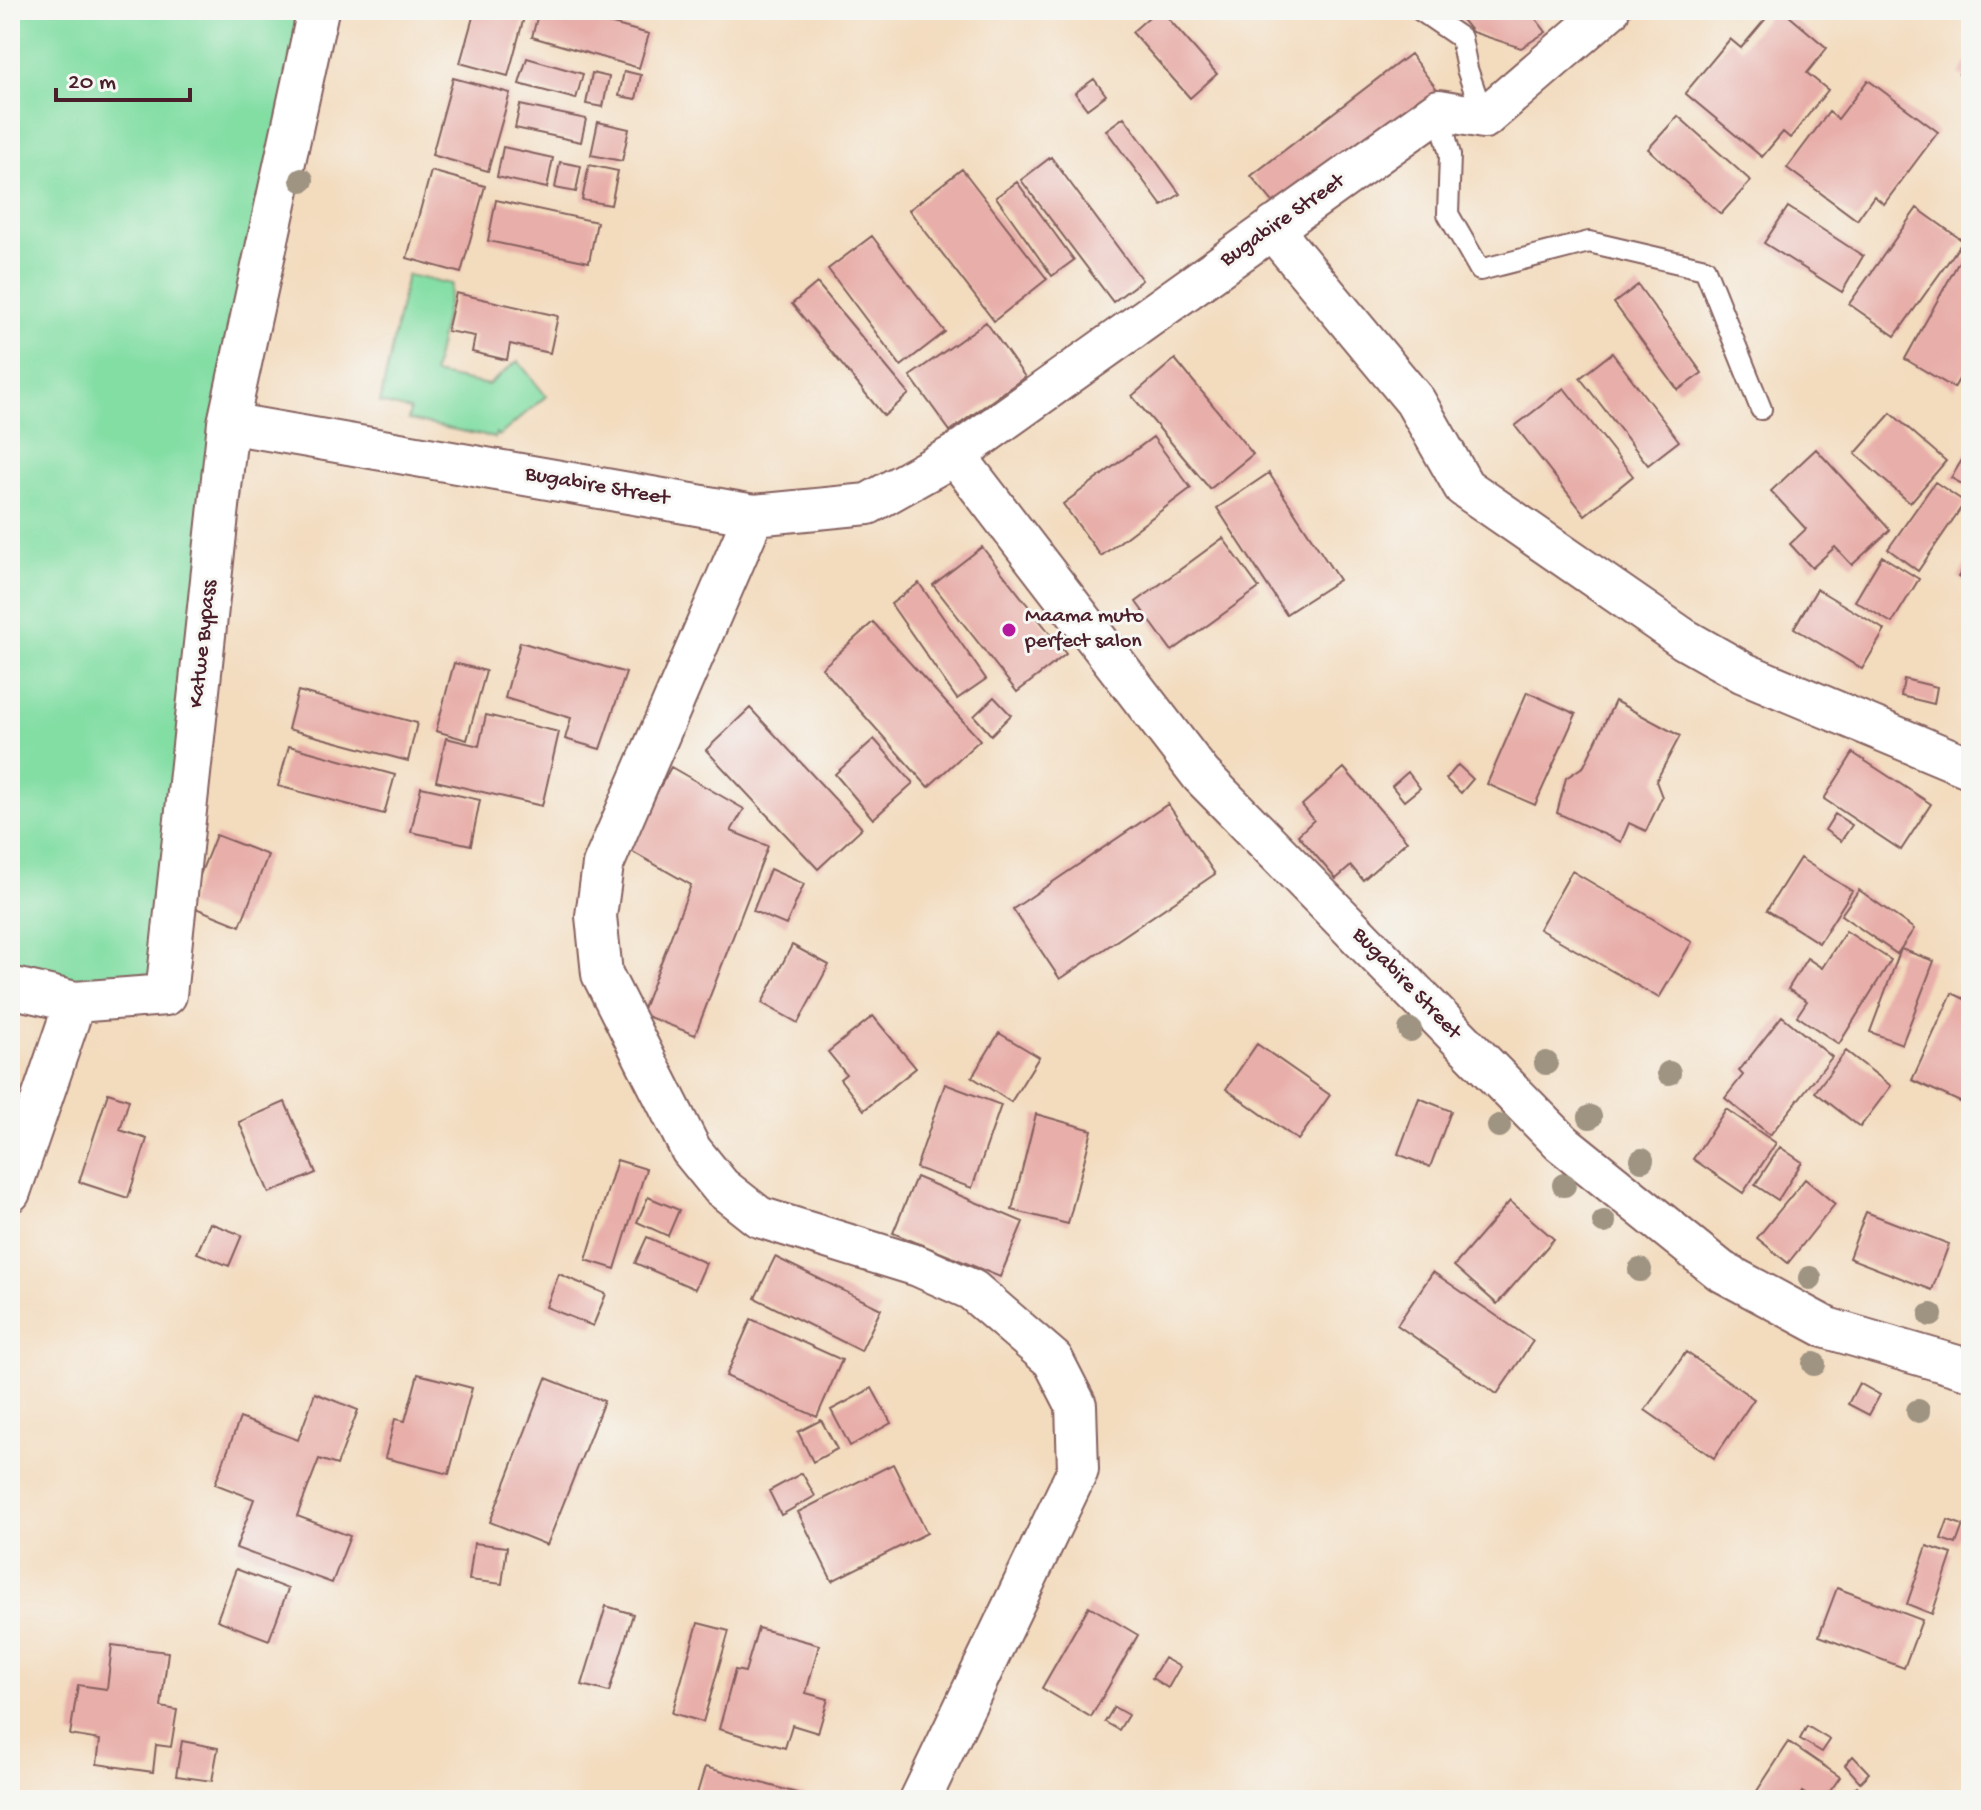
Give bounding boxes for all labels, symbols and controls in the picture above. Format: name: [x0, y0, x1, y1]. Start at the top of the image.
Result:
scale bar: [56, 52, 190, 102]
text: 20 m: [68, 69, 116, 98]
street label: Bugabire Street: [1215, 167, 1352, 274]
street label: Bugabire Street: [522, 461, 673, 513]
street label: Katwe Bypass: [184, 578, 224, 709]
place label: Maama muto perfect salon: [1024, 604, 1144, 655]
marker: Maama muto perfect salon: [1000, 621, 1018, 639]
street label: Bugabire Street: [1345, 922, 1467, 1047]

